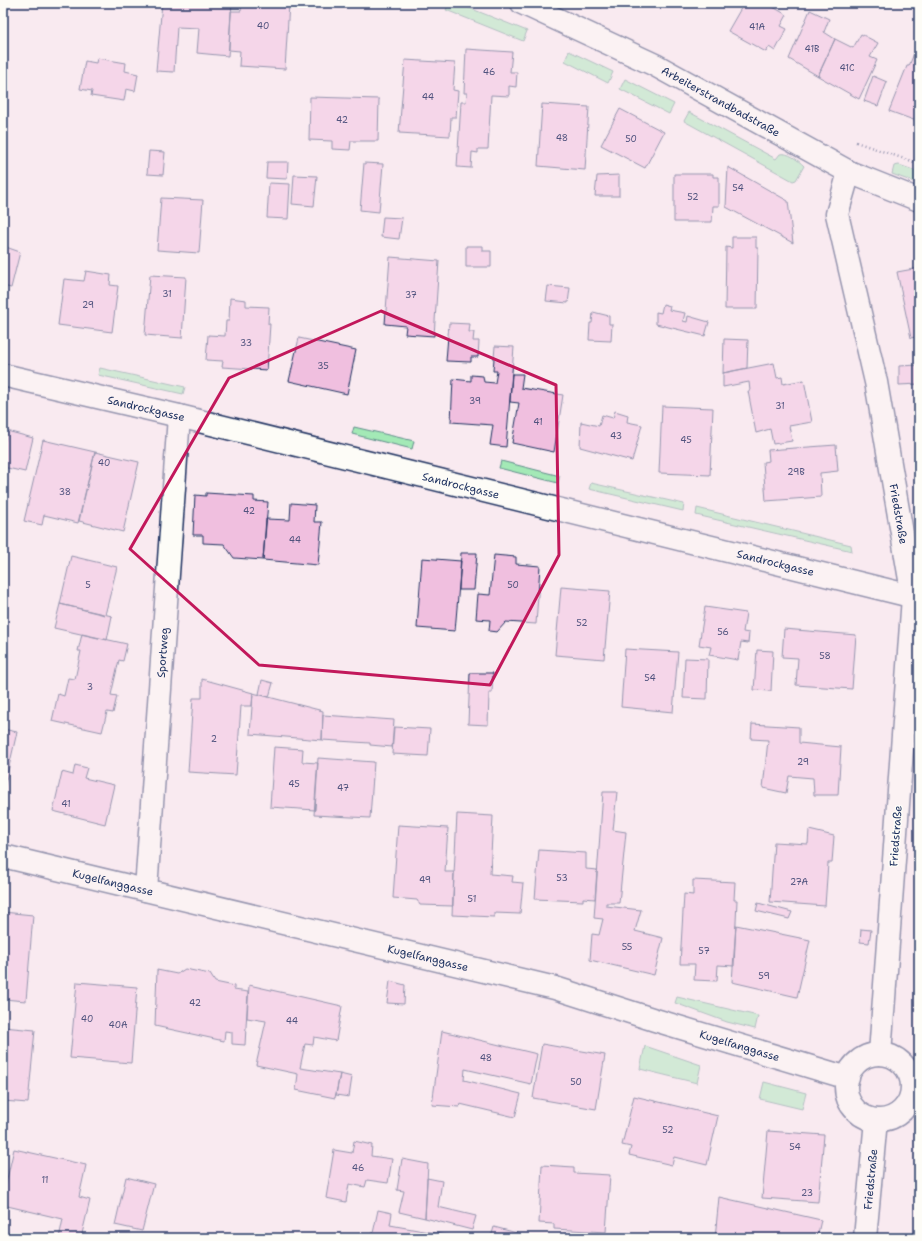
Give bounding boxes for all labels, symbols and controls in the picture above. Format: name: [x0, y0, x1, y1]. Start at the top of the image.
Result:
house number: 40: [257, 20, 269, 32]
house number: 41A: [749, 21, 765, 33]
house number: 41B: [805, 43, 819, 55]
house number: 41C: [839, 62, 855, 74]
street label: Arbeiterstrandbadstraße: [659, 63, 783, 140]
house number: 46: [483, 66, 495, 78]
house number: 44: [422, 91, 434, 103]
house number: 42: [336, 114, 348, 126]
house number: 48: [556, 132, 568, 144]
house number: 50: [625, 133, 637, 145]
house number: 54: [732, 182, 744, 194]
house number: 52: [687, 191, 699, 203]
house number: 31: [162, 288, 172, 300]
house number: 37: [405, 289, 417, 301]
house number: 29: [82, 299, 94, 311]
house number: 33: [240, 337, 252, 349]
house number: 35: [317, 360, 329, 372]
street label: Sandrockgasse: [106, 392, 187, 425]
house number: 39: [469, 395, 481, 407]
house number: 31: [775, 400, 785, 412]
house number: 41: [533, 416, 543, 428]
house number: 43: [610, 430, 622, 442]
house number: 45: [680, 434, 692, 446]
house number: 40: [98, 457, 110, 469]
house number: 29B: [787, 466, 805, 478]
street label: Sandrockgasse: [421, 469, 501, 502]
street label: Friedstraße: [886, 482, 911, 545]
house number: 38: [59, 486, 71, 498]
house number: 42: [243, 505, 255, 517]
house number: 44: [289, 534, 301, 546]
street label: Sandrockgasse: [735, 546, 816, 579]
house number: 5: [85, 579, 91, 591]
house number: 50: [507, 579, 519, 591]
house number: 52: [576, 617, 588, 629]
house number: 56: [717, 626, 729, 638]
street label: Sportweg: [153, 627, 172, 678]
house number: 58: [819, 650, 831, 662]
house number: 54: [644, 672, 656, 684]
house number: 3: [87, 681, 93, 693]
house number: 2: [211, 733, 217, 745]
house number: 29: [797, 756, 809, 768]
house number: 45: [288, 778, 300, 790]
house number: 47: [337, 782, 349, 794]
house number: 41: [61, 798, 71, 810]
street label: Friedstraße: [886, 805, 906, 867]
street label: Kugelfanggasse: [71, 865, 155, 899]
house number: 53: [556, 872, 568, 884]
house number: 49: [419, 874, 431, 886]
house number: 27A: [790, 876, 809, 888]
house number: 51: [468, 893, 476, 905]
street label: Kugelfanggasse: [386, 941, 470, 975]
house number: 55: [622, 941, 632, 953]
house number: 57: [698, 945, 710, 957]
house number: 59: [758, 970, 770, 982]
house number: 42: [189, 997, 201, 1009]
house number: 40: [81, 1013, 93, 1025]
house number: 44: [286, 1015, 298, 1027]
house number: 40A: [108, 1019, 128, 1031]
street label: Kugelfanggasse: [698, 1026, 782, 1065]
house number: 48: [480, 1052, 492, 1064]
house number: 50: [570, 1076, 582, 1088]
house number: 52: [662, 1124, 674, 1136]
house number: 54: [789, 1141, 801, 1153]
street label: Friedstraße: [860, 1148, 881, 1210]
house number: 46: [352, 1162, 364, 1174]
house number: 11: [41, 1174, 49, 1186]
house number: 23: [801, 1187, 813, 1199]

